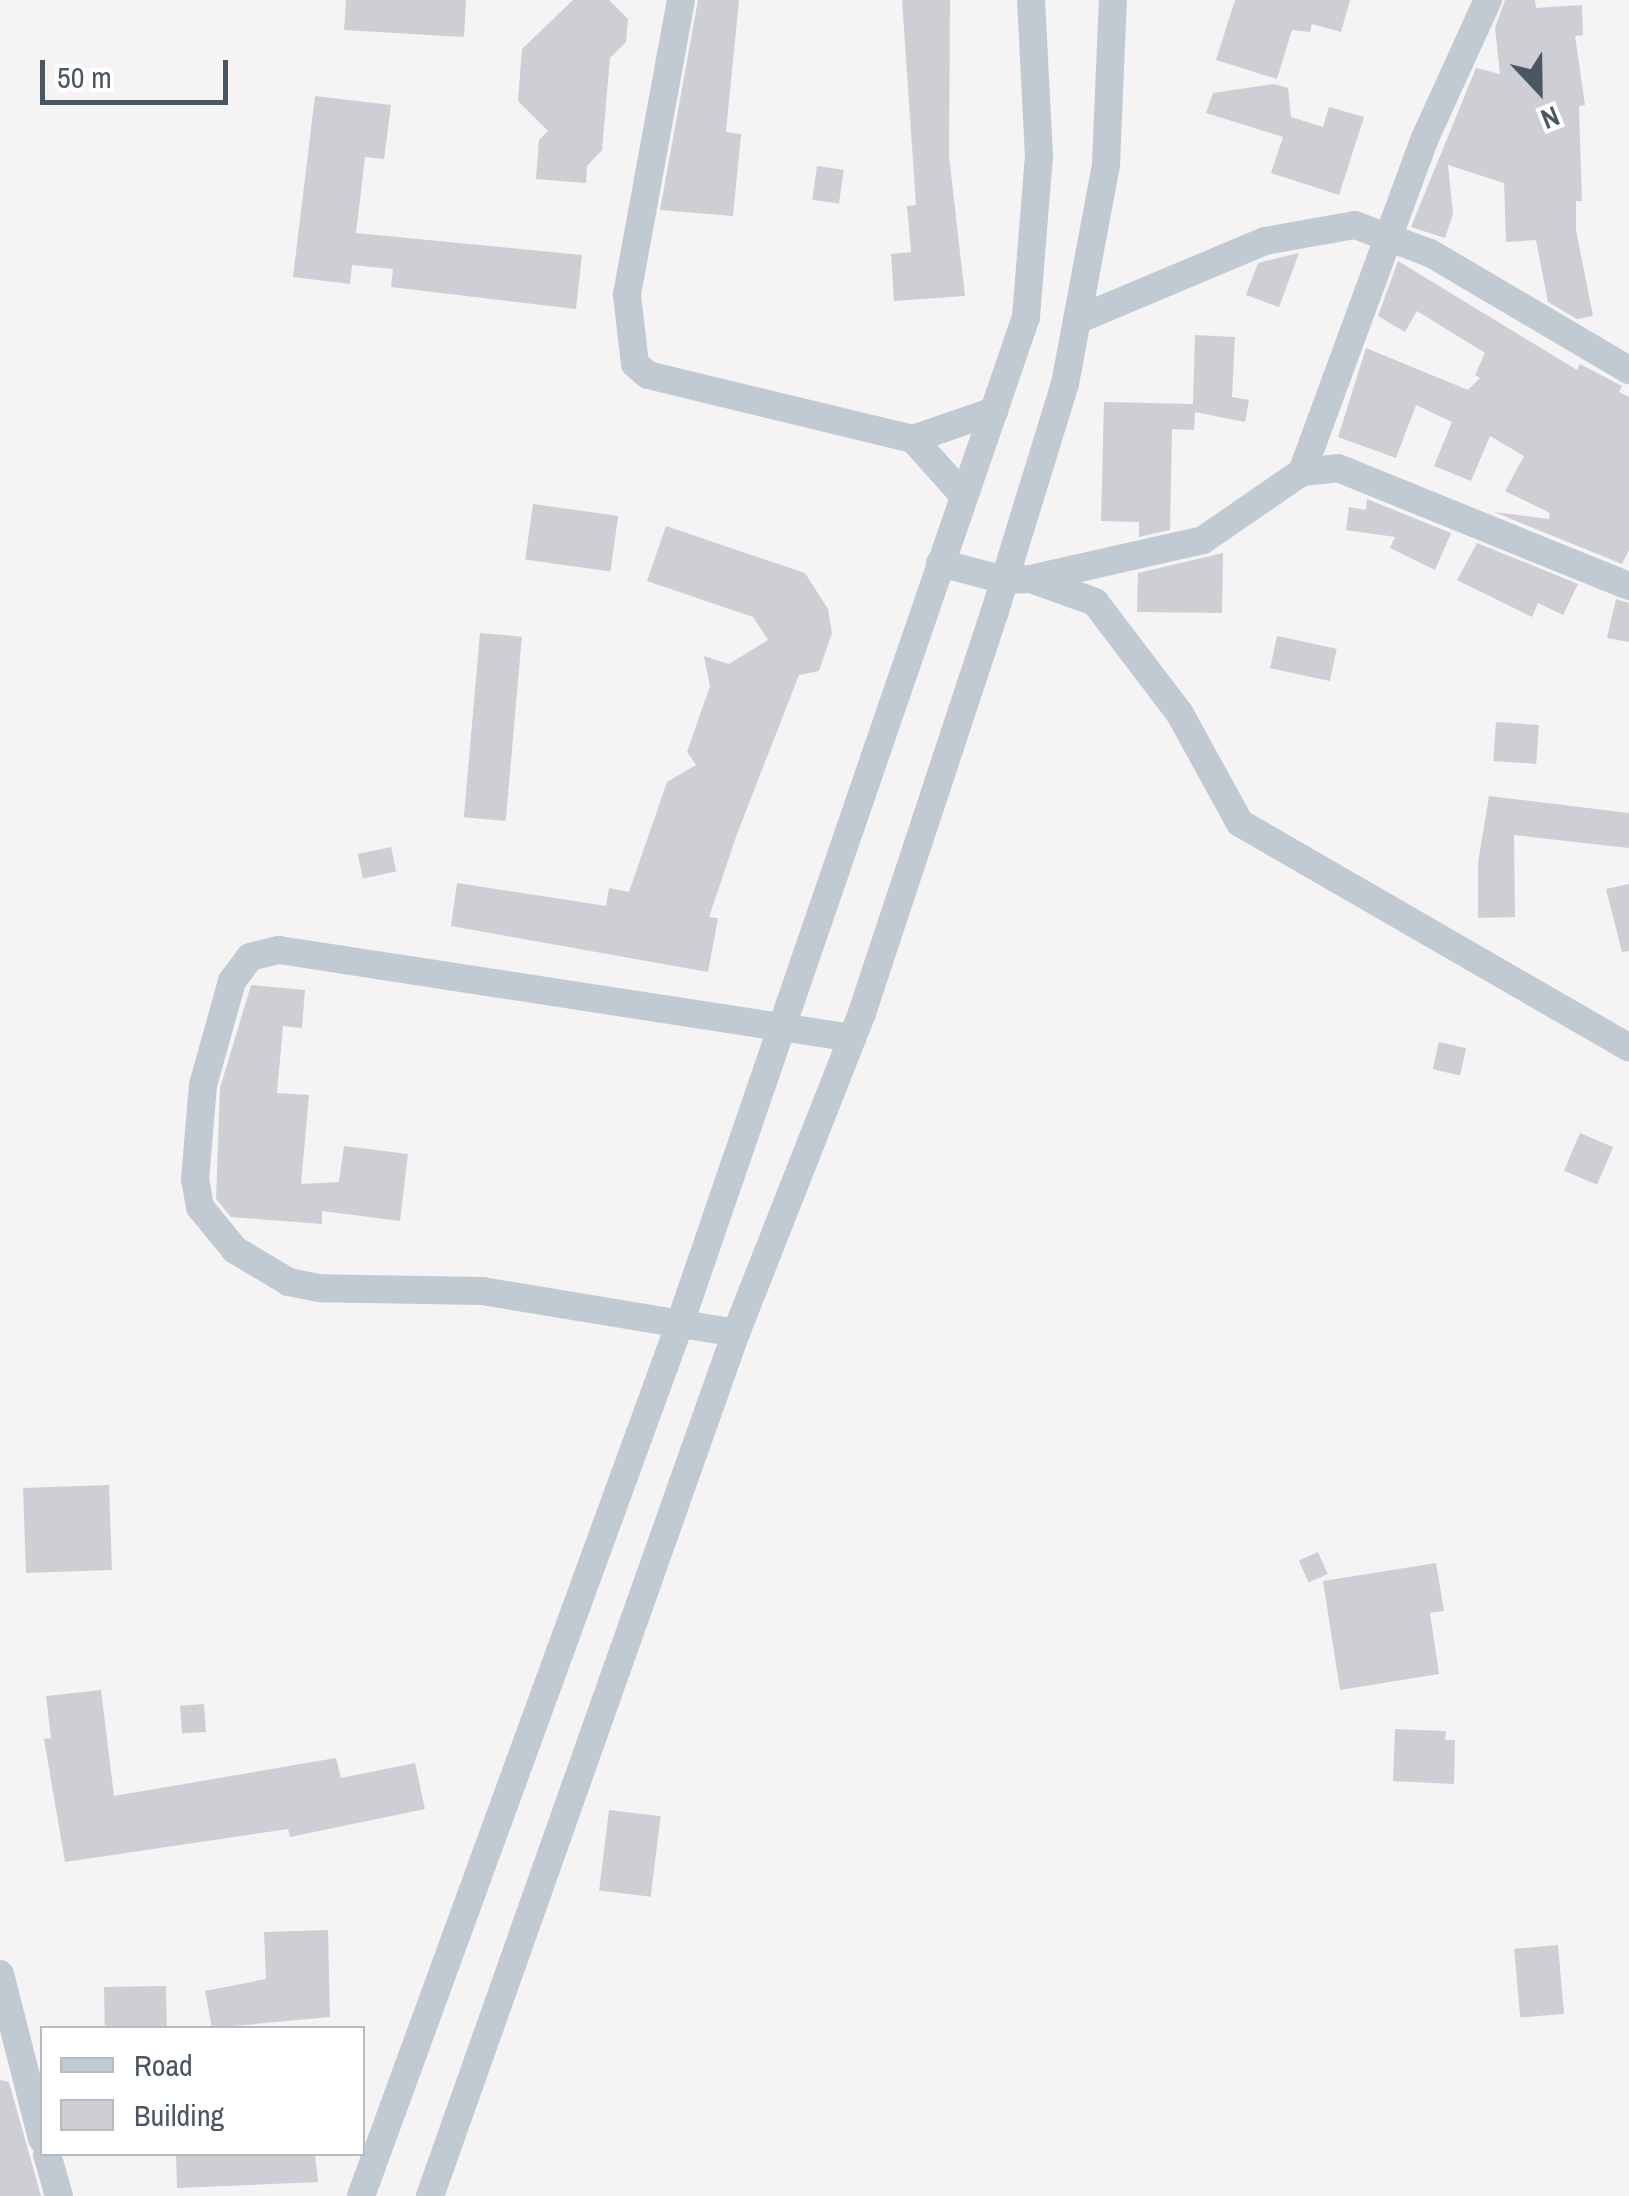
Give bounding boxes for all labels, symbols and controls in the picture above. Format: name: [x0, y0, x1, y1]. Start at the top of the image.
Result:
scale bar: [45, 40, 232, 102]
north arrow: [1489, 40, 1589, 140]
text: 50 m: [57, 57, 112, 97]
text: N: [1535, 97, 1565, 139]
legend: [40, 2026, 365, 2156]
text: Road: [134, 2045, 193, 2085]
text: Building: [134, 2095, 224, 2135]

